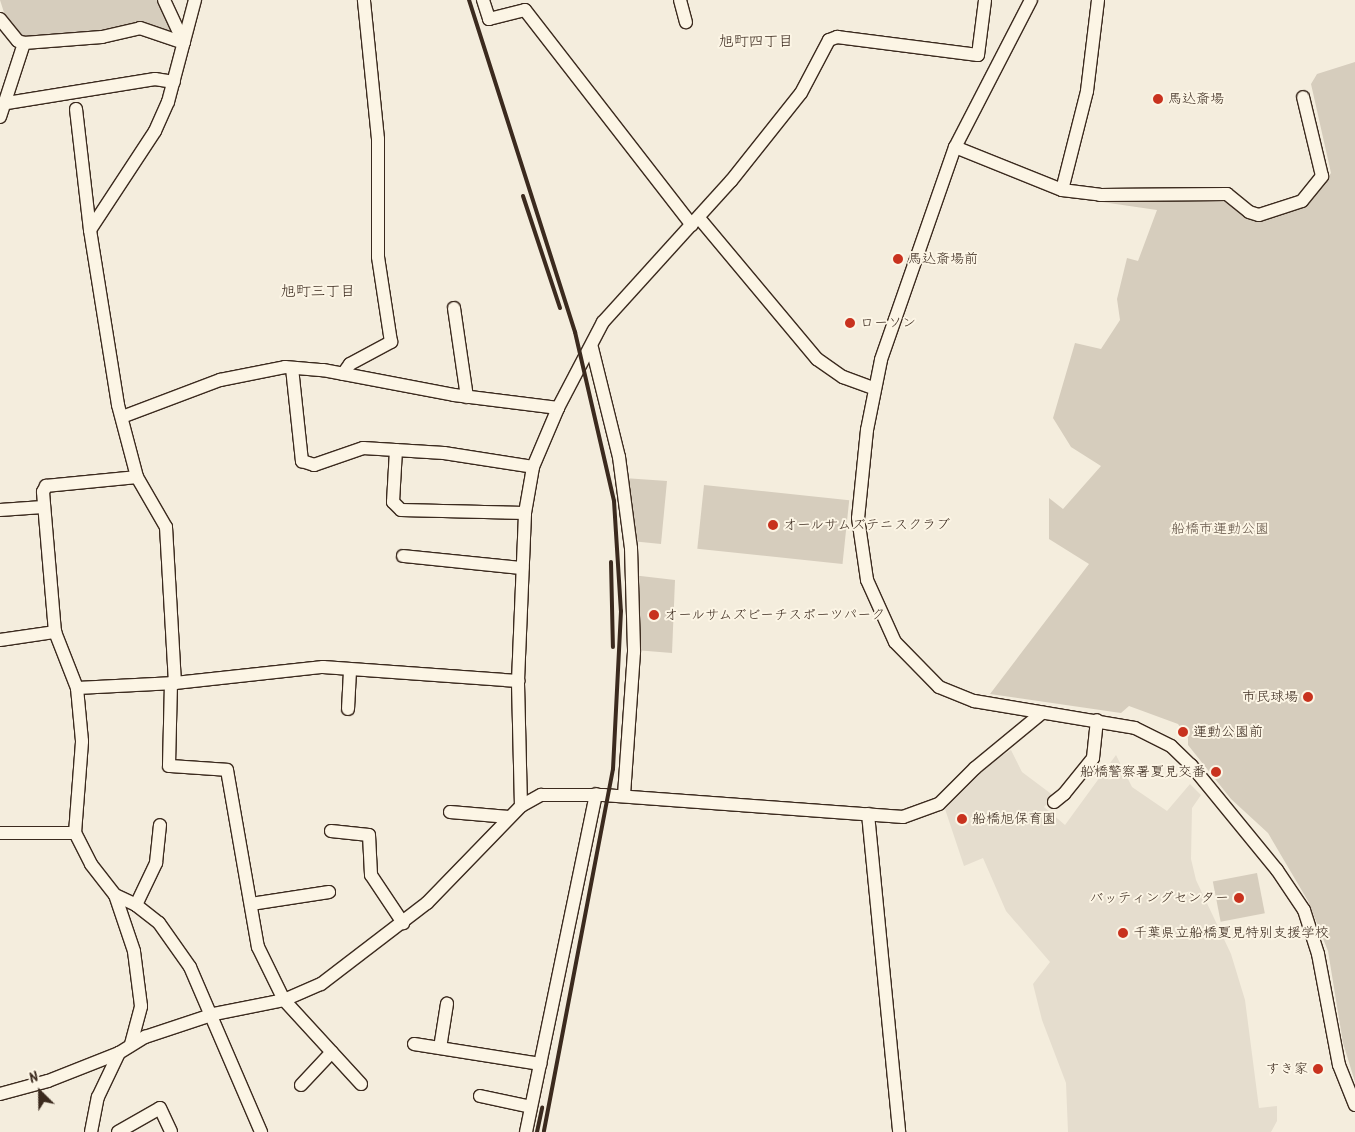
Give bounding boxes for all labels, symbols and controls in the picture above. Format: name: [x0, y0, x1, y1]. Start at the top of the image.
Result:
district label: 旭町四丁目: [719, 34, 793, 52]
place label: 馬込斎場: [1168, 91, 1224, 107]
marker: 馬込斎場: [1152, 93, 1164, 105]
place label: 馬込斎場前: [908, 251, 978, 267]
marker: 馬込斎場前: [892, 253, 904, 265]
district label: 旭町三丁目: [281, 284, 355, 302]
place label: ローソン: [860, 315, 916, 331]
marker: ローソン: [844, 317, 856, 329]
place label: オールサムズテニスクラブ: [783, 517, 951, 533]
marker: オールサムズテニスクラブ: [767, 519, 779, 531]
park label: 船橋市運動公園: [1171, 521, 1269, 537]
place label: オールサムズビーチスポーツパーク: [664, 607, 887, 623]
marker: オールサムズビーチスポーツパーク: [648, 609, 660, 621]
place label: 市民球場: [1242, 689, 1298, 705]
marker: 市民球場: [1302, 691, 1314, 703]
place label: 運動公園前: [1193, 724, 1263, 740]
marker: 運動公園前: [1177, 726, 1189, 738]
place label: 船橋警察署夏見交番: [1080, 764, 1206, 780]
marker: 船橋警察署夏見交番: [1210, 766, 1222, 778]
place label: 船橋旭保育園: [972, 811, 1056, 827]
marker: 船橋旭保育園: [956, 813, 968, 825]
place label: バッティングセンター: [1089, 890, 1229, 906]
marker: バッティングセンター: [1233, 892, 1245, 904]
place label: 千葉県立船橋夏見特別支援学校: [1133, 925, 1329, 941]
marker: 千葉県立船橋夏見特別支援学校: [1117, 927, 1129, 939]
place label: すき家: [1266, 1061, 1308, 1077]
marker: すき家: [1312, 1063, 1324, 1075]
text: N: [26, 1066, 43, 1090]
north arrow: [15, 1067, 65, 1117]

